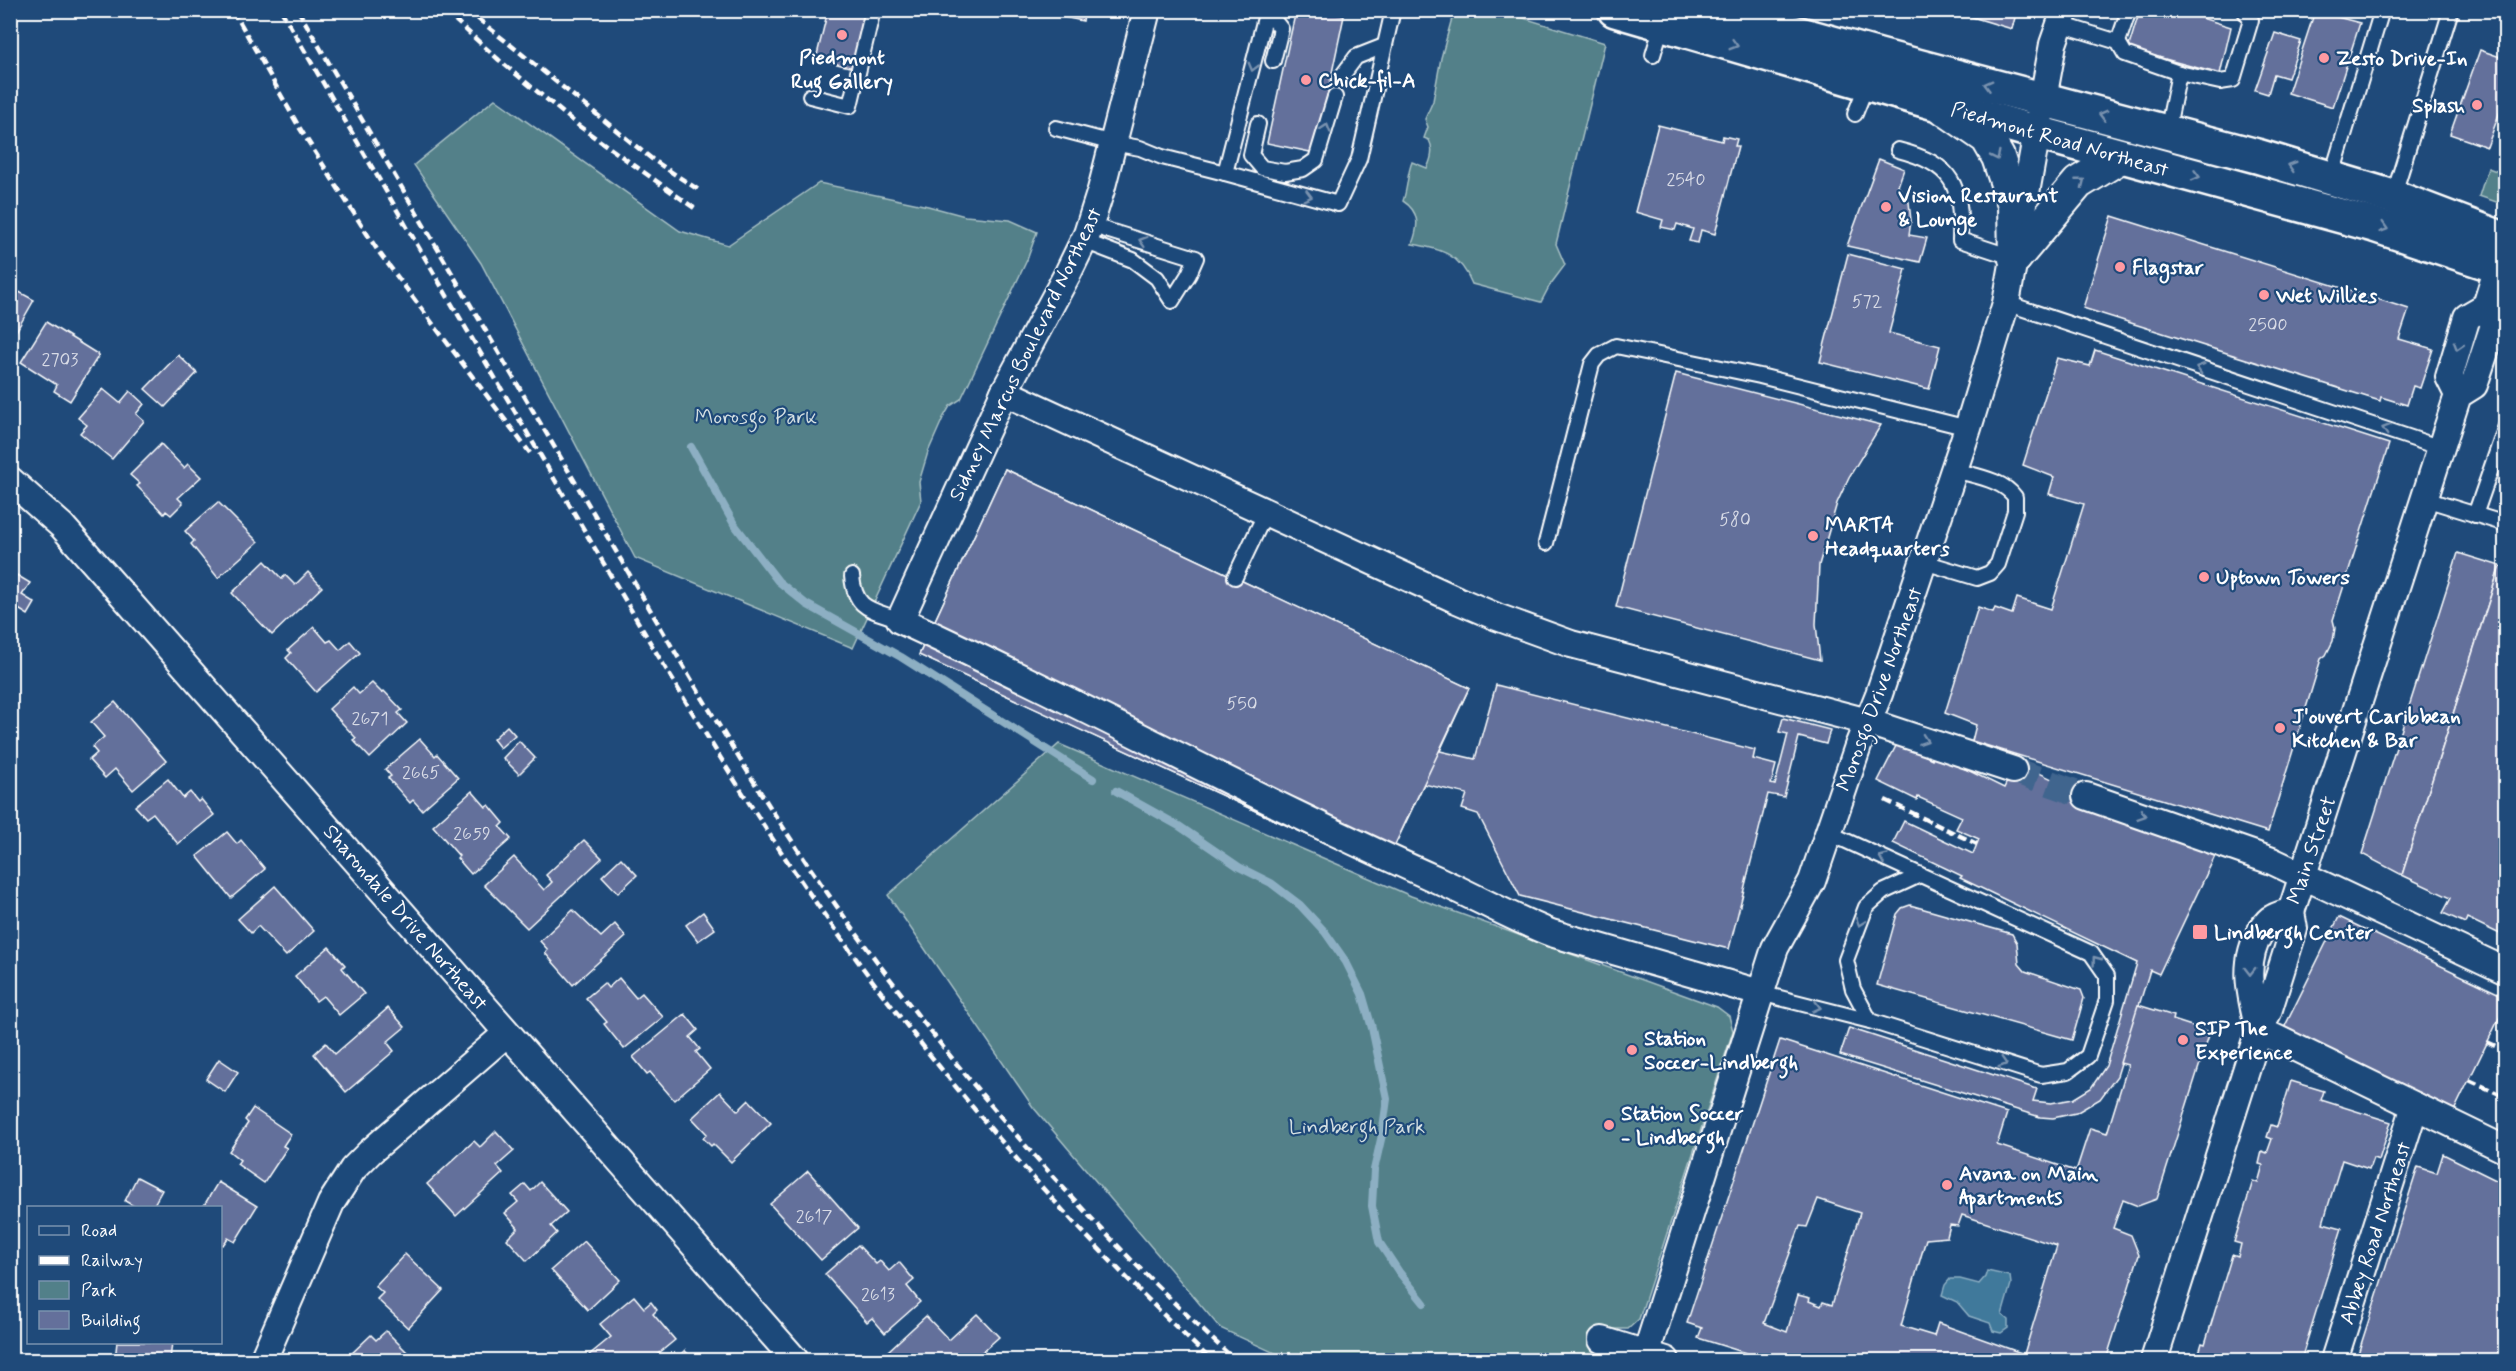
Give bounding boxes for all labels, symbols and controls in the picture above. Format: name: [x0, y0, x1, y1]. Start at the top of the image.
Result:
marker: Piedmont Rug Gallery: [835, 28, 849, 42]
one-way arrow: [1729, 38, 1739, 51]
place label: Piedmont Rug Gallery: [791, 44, 893, 98]
place label: Zesto Drive-In: [2336, 45, 2468, 73]
marker: Zesto Drive-In: [2317, 51, 2331, 65]
one-way arrow: [1247, 62, 1260, 72]
place label: Chick-fil-A: [1318, 67, 1416, 95]
marker: Chick-fil-A: [1299, 73, 1313, 87]
one-way arrow: [1983, 80, 1994, 92]
place label: Splash: [2412, 92, 2465, 120]
street label: Piedmont Road Northeast: [1948, 95, 2172, 185]
marker: Splash: [2470, 98, 2484, 112]
one-way arrow: [2098, 110, 2108, 123]
one-way arrow: [1319, 123, 1331, 134]
one-way arrow: [1989, 150, 2001, 161]
one-way arrow: [2287, 161, 2298, 173]
house number: 2540: [1666, 168, 1706, 192]
one-way arrow: [2190, 169, 2201, 181]
one-way arrow: [2074, 178, 2085, 189]
place label: Vision Restaurant & Lounge: [1898, 182, 2059, 236]
one-way arrow: [1302, 188, 1312, 201]
marker: Vision Restaurant & Lounge: [1879, 200, 1893, 214]
street label: Sidney Marcus Boulevard Northeast: [942, 202, 1110, 506]
one-way arrow: [2378, 220, 2389, 233]
one-way arrow: [1138, 236, 1149, 249]
place label: Flagstar: [2132, 254, 2204, 284]
marker: Flagstar: [2113, 260, 2127, 274]
place label: Wet Willies: [2275, 282, 2378, 310]
marker: Wet Willies: [2257, 288, 2271, 302]
house number: 572: [1852, 290, 1883, 314]
house number: 2500: [2248, 313, 2288, 337]
one-way arrow: [2453, 340, 2466, 351]
house number: 2703: [42, 348, 78, 372]
one-way arrow: [2195, 362, 2206, 375]
park label: Morosgo Park: [695, 403, 817, 433]
one-way arrow: [2381, 424, 2391, 436]
house number: 580: [1719, 508, 1751, 532]
place label: MARTA Headquarters: [1825, 511, 1950, 563]
marker: MARTA Headquarters: [1806, 529, 1820, 543]
place label: Uptown Towers: [2216, 564, 2351, 592]
marker: Uptown Towers: [2197, 570, 2211, 584]
street label: Morosgo Drive Northeast: [1830, 583, 1932, 796]
house number: 550: [1226, 692, 1258, 716]
place label: J'ouvert Caribbean Kitchen & Bar: [2292, 703, 2461, 755]
house number: 2671: [352, 707, 388, 731]
marker: J'ouvert Caribbean Kitchen & Bar: [2273, 721, 2287, 735]
one-way arrow: [1918, 732, 1929, 745]
house number: 2665: [402, 761, 440, 785]
street label: Main Street: [2280, 792, 2344, 908]
one-way arrow: [2136, 807, 2147, 820]
street label: Sharondale Drive Northeast: [317, 819, 494, 1017]
house number: 2659: [453, 822, 491, 846]
one-way arrow: [1879, 853, 1890, 865]
one-way arrow: [1855, 917, 1868, 927]
place label: Lindbergh Center: [2214, 919, 2374, 949]
marker: Lindbergh Center: [2191, 923, 2209, 941]
one-way arrow: [2092, 956, 2103, 967]
one-way arrow: [2244, 967, 2256, 976]
one-way arrow: [1811, 1000, 1821, 1013]
place label: SIP The Experience: [2195, 1015, 2293, 1067]
place label: Station Soccer-Lindbergh: [1644, 1025, 1798, 1079]
marker: SIP The Experience: [2176, 1033, 2190, 1047]
marker: Station Soccer-Lindbergh: [1625, 1043, 1639, 1057]
one-way arrow: [1997, 1056, 2008, 1068]
place label: Station Soccer - Lindbergh: [1621, 1100, 1744, 1154]
park label: Lindbergh Park: [1289, 1113, 1425, 1143]
marker: Station Soccer - Lindbergh: [1602, 1118, 1616, 1132]
street label: Abbey Road Northeast: [2333, 1138, 2419, 1328]
place label: Avana on Main Apartments: [1959, 1160, 2099, 1213]
marker: Avana on Main Apartments: [1940, 1178, 1954, 1192]
house number: 2617: [796, 1205, 832, 1229]
legend: [27, 1206, 222, 1344]
text: Road: [81, 1219, 117, 1243]
text: Railway: [81, 1249, 143, 1273]
text: Park: [81, 1279, 117, 1303]
house number: 2613: [861, 1283, 895, 1307]
text: Building: [81, 1309, 141, 1335]

